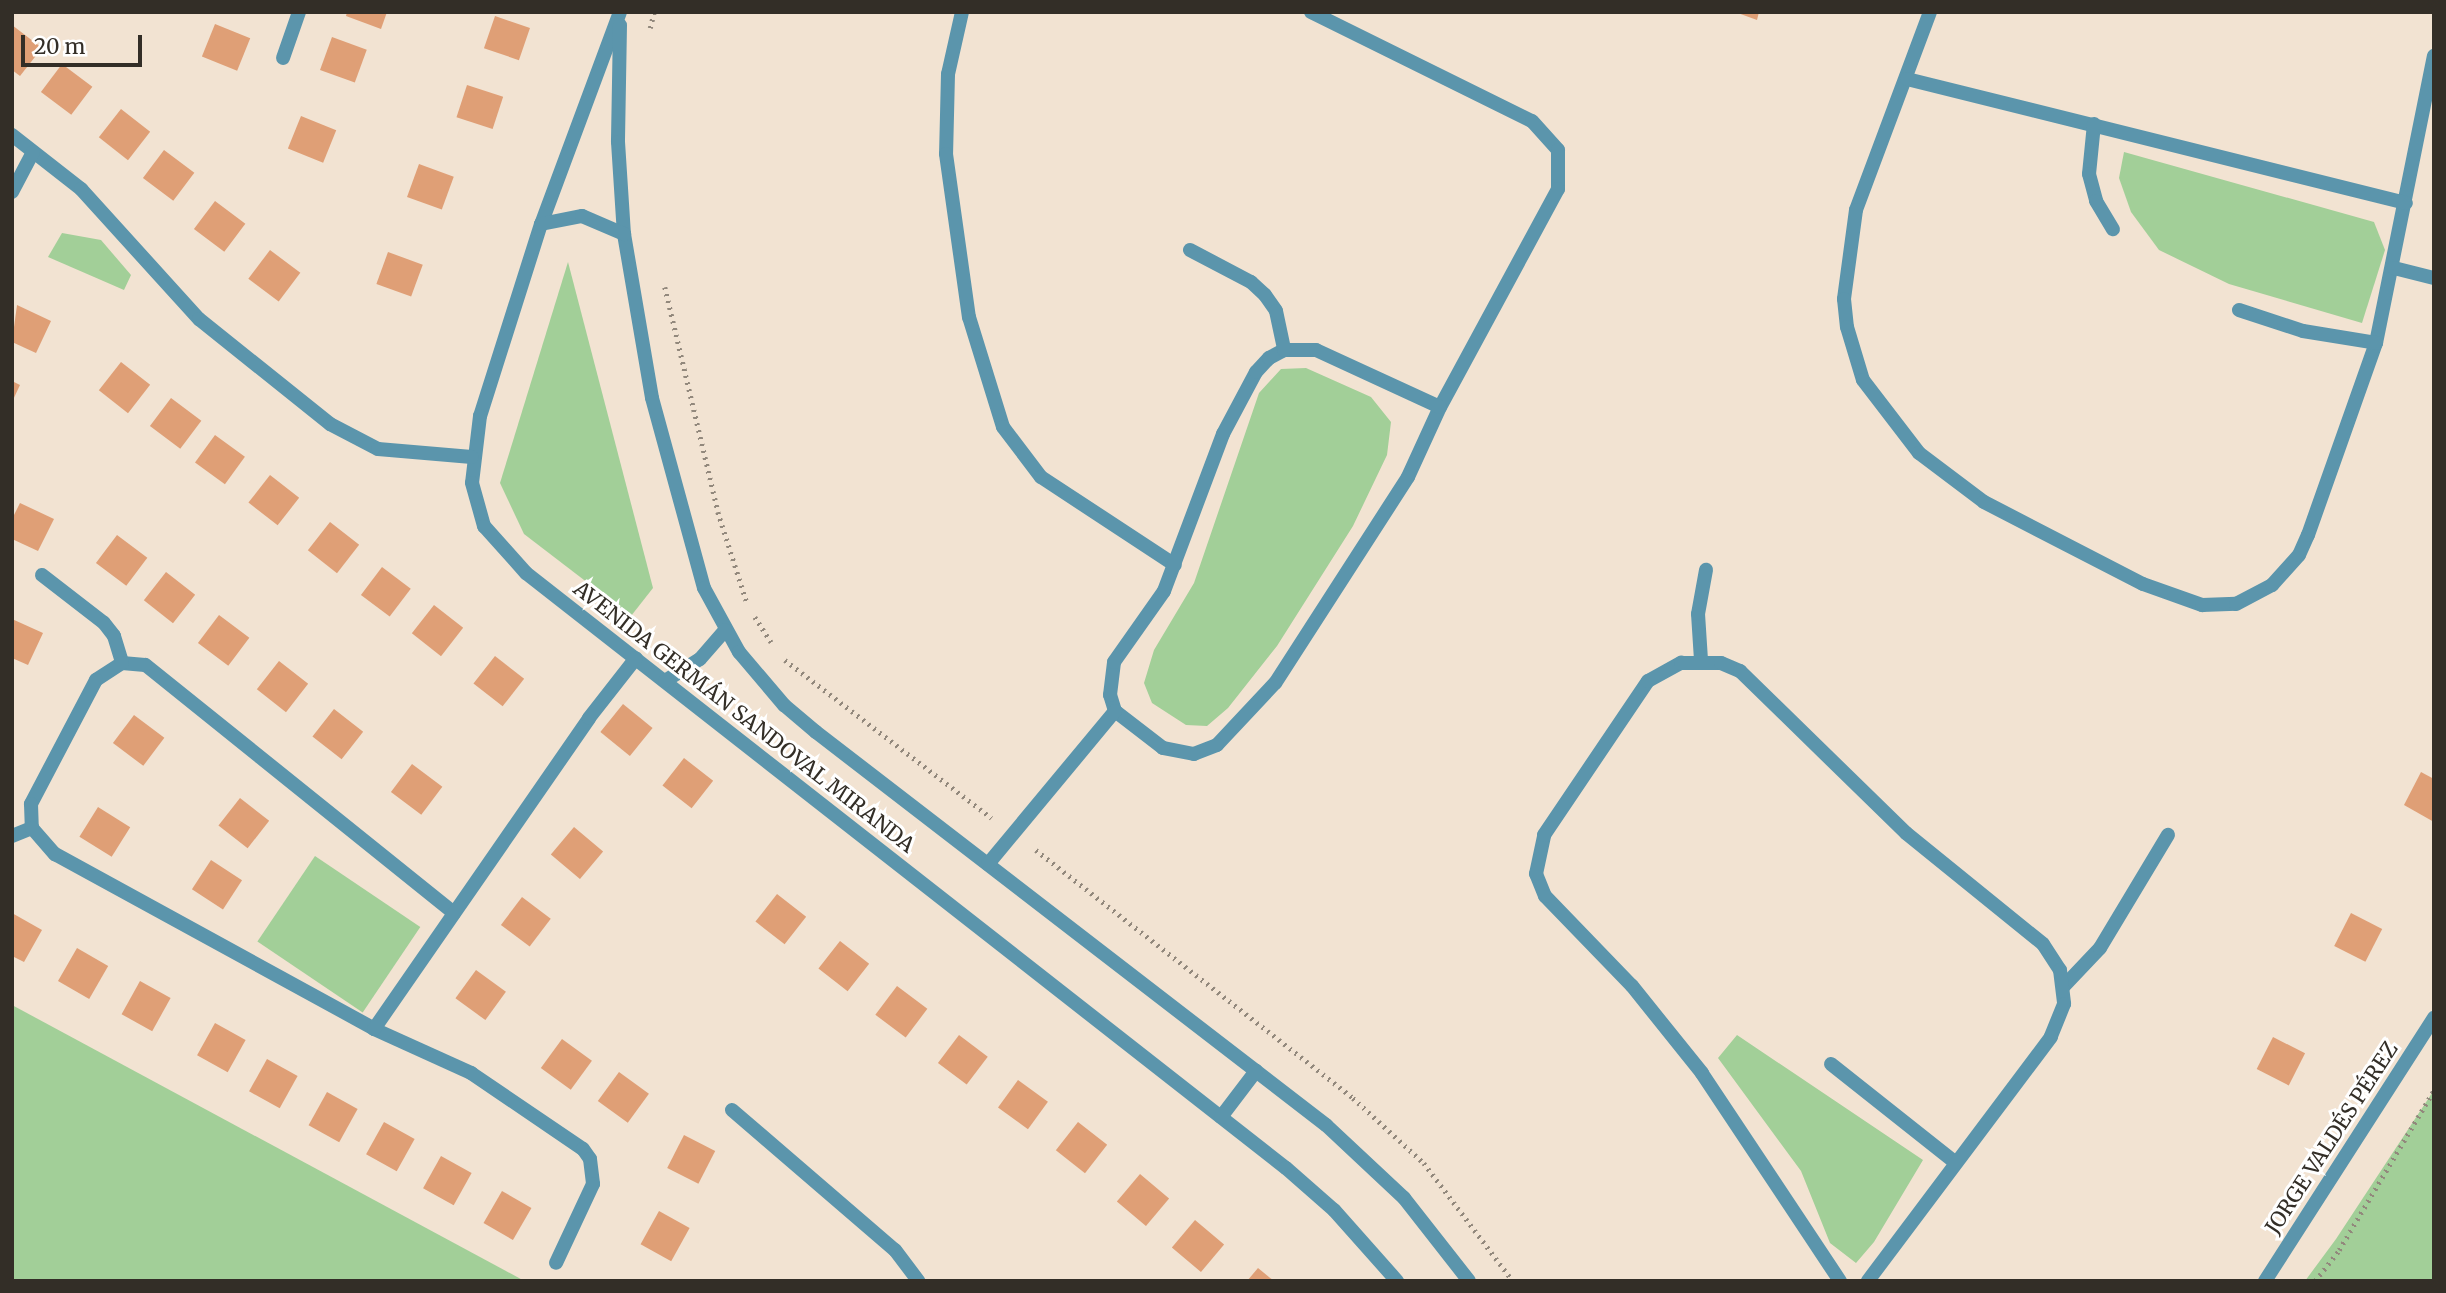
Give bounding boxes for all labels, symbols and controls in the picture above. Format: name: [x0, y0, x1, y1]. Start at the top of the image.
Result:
scale bar: [24, 21, 145, 65]
text: 20 m: [34, 33, 85, 60]
street label: AVENIDA GERMÁN SANDOVAL MIRANDA: [568, 576, 920, 858]
street label: JORGE VALDÉS PÉREZ: [2260, 1037, 2404, 1239]

